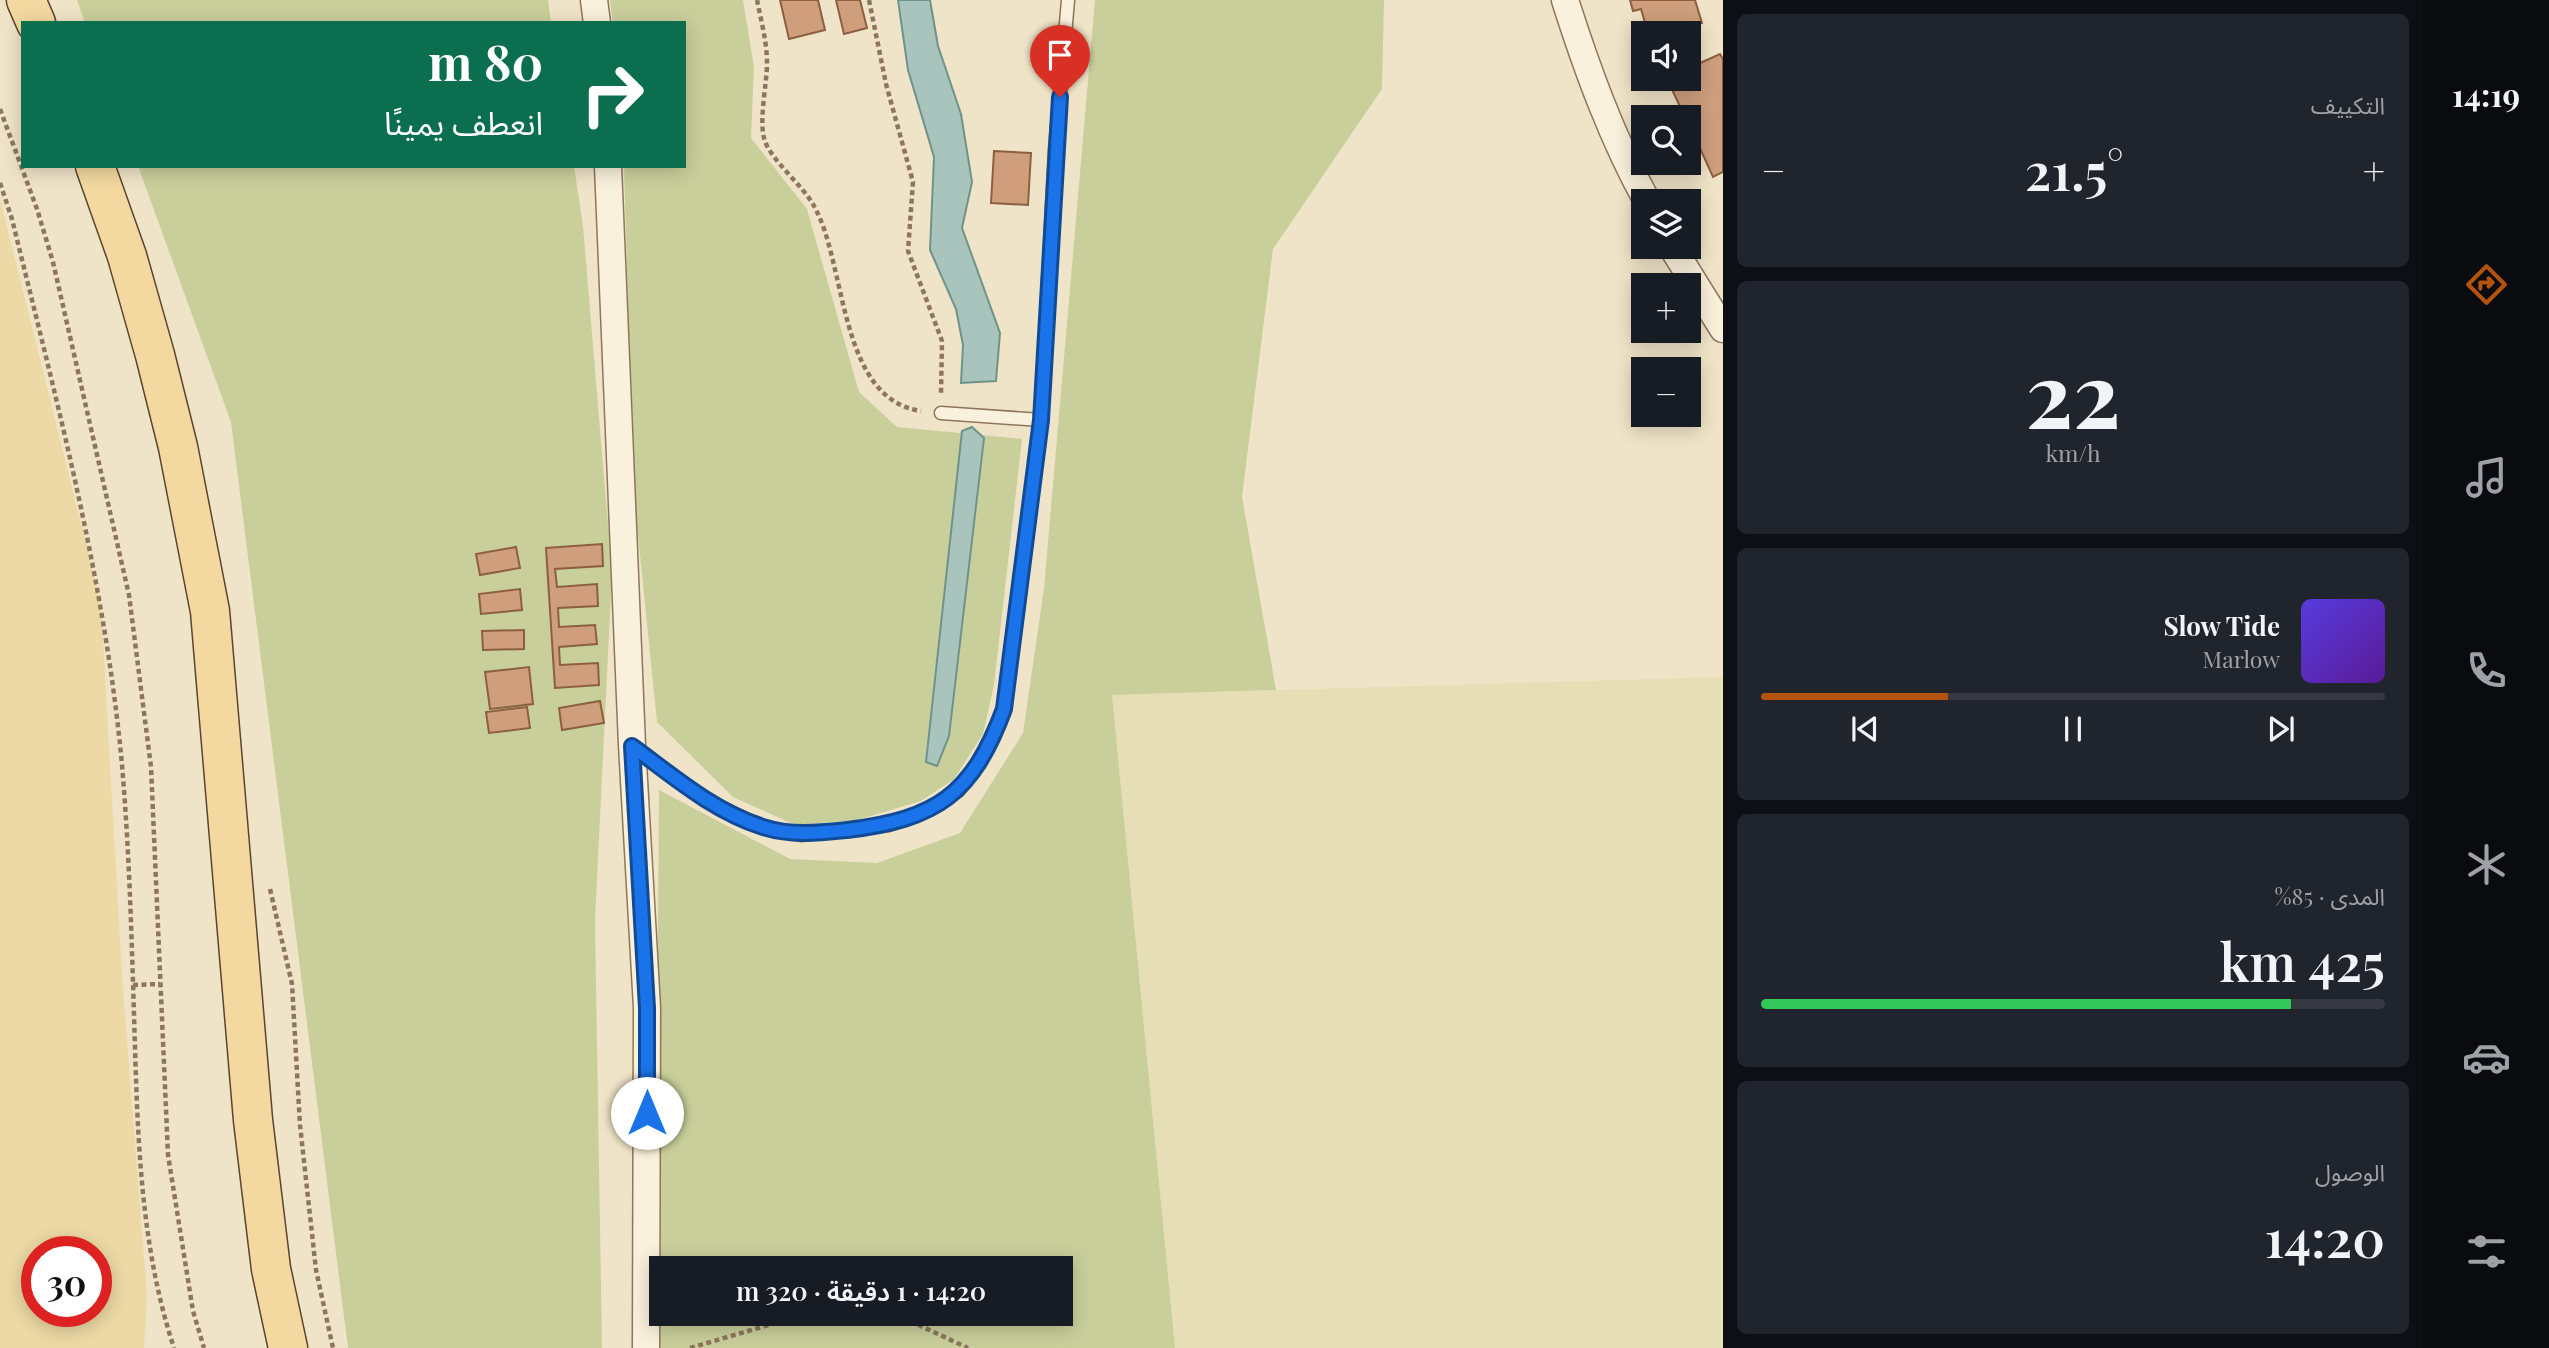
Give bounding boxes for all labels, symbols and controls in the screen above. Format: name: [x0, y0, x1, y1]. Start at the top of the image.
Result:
map controls: [1631, 21, 1701, 427]
button: sound: [1631, 21, 1701, 91]
pin: [1030, 25, 1090, 97]
text: 80 m: [428, 28, 543, 93]
icon: arrive: [1041, 36, 1079, 74]
icon: right: [567, 49, 658, 140]
text: 14:19: [2452, 72, 2520, 115]
text: التكييف: [2311, 89, 2385, 120]
text: انعطف يمينًا: [384, 100, 543, 143]
button: search: [1631, 105, 1701, 175]
text: 21.5°: [2025, 135, 2124, 204]
text: −: [1761, 144, 1786, 195]
text: +: [2363, 144, 2385, 195]
button: layers: [1631, 189, 1701, 259]
icon: directions: [2462, 260, 2511, 309]
button: +: [1631, 273, 1701, 343]
text: 22: [2025, 331, 2121, 452]
button: −: [1631, 357, 1701, 427]
text: km/h: [2045, 437, 2101, 468]
icon: music: [2462, 453, 2511, 502]
text: Slow Tide: [2163, 608, 2280, 643]
text: Marlow: [2202, 643, 2280, 674]
icon: phone: [2462, 646, 2511, 695]
icon: previous: [1846, 710, 1884, 748]
icon: pause: [2054, 710, 2092, 748]
icon: next: [2262, 710, 2300, 748]
icon: climate: [2462, 840, 2511, 889]
text: المدى · 85%: [2274, 880, 2385, 911]
text: 425 km: [2220, 926, 2385, 995]
icon: car: [2462, 1033, 2511, 1082]
position arrow: [610, 1076, 684, 1150]
text: الوصول: [2315, 1156, 2385, 1187]
text: 14:20: [2265, 1202, 2385, 1271]
icon: filters: [2462, 1227, 2511, 1276]
speed limit sign: 30: [21, 1236, 112, 1327]
text: 14:20 · 1 دقيقة · 320 m: [736, 1273, 986, 1308]

